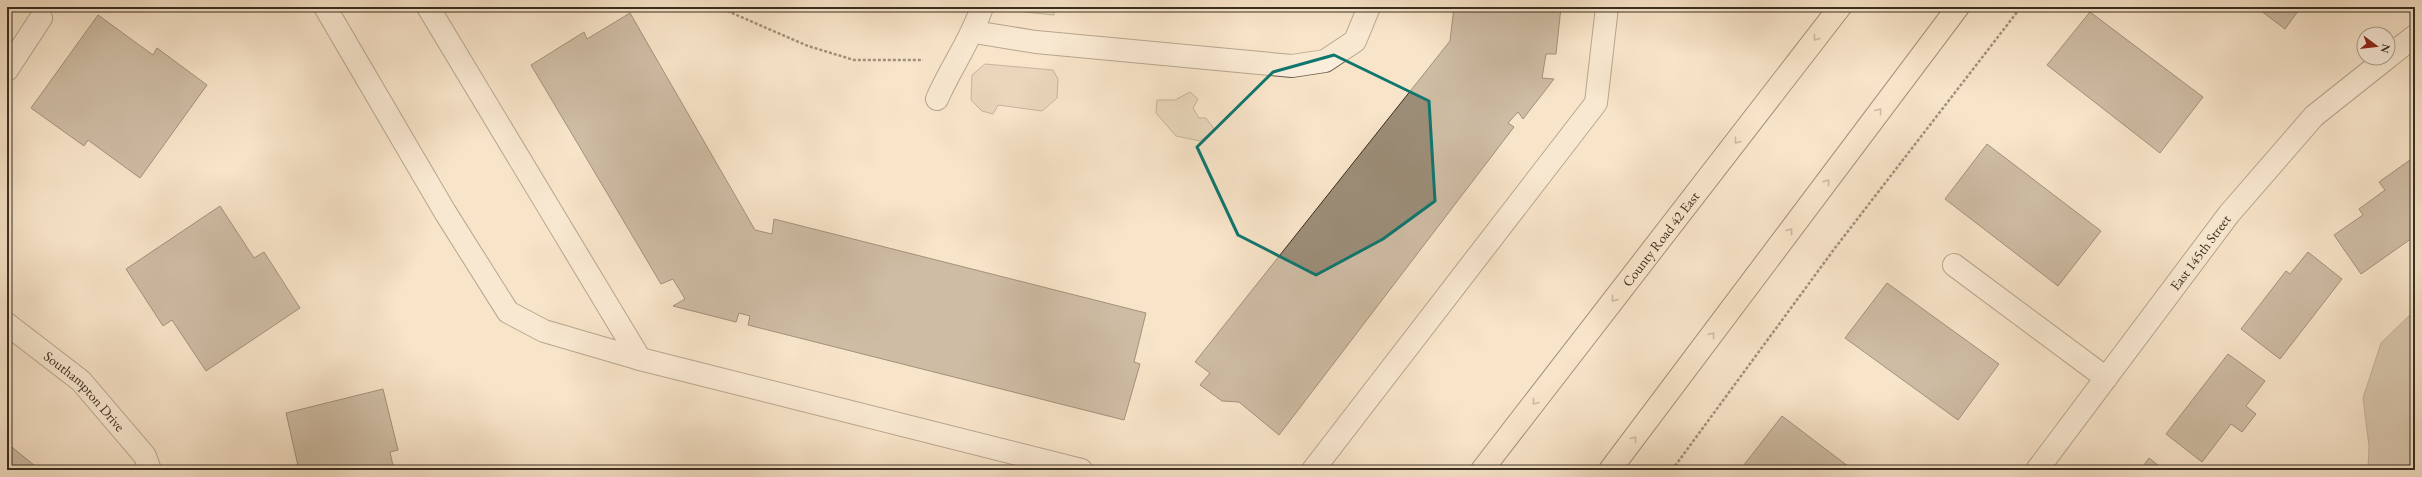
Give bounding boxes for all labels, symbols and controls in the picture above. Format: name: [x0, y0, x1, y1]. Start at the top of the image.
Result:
north arrow: [2356, 26, 2396, 66]
one-way arrow: [1814, 33, 1821, 40]
text: N: [2378, 42, 2394, 55]
one-way arrow: [1875, 109, 1882, 116]
one-way arrow: [1734, 136, 1741, 143]
one-way arrow: [1822, 179, 1829, 186]
street label: County Road 42 East: [1618, 187, 1703, 290]
street label: East 145th Street: [2166, 210, 2235, 294]
one-way arrow: [1785, 229, 1792, 236]
one-way arrow: [1612, 294, 1619, 301]
one-way arrow: [1707, 333, 1714, 340]
street label: Southampton Drive: [40, 347, 129, 436]
one-way arrow: [1532, 397, 1539, 404]
one-way arrow: [1629, 437, 1636, 444]

